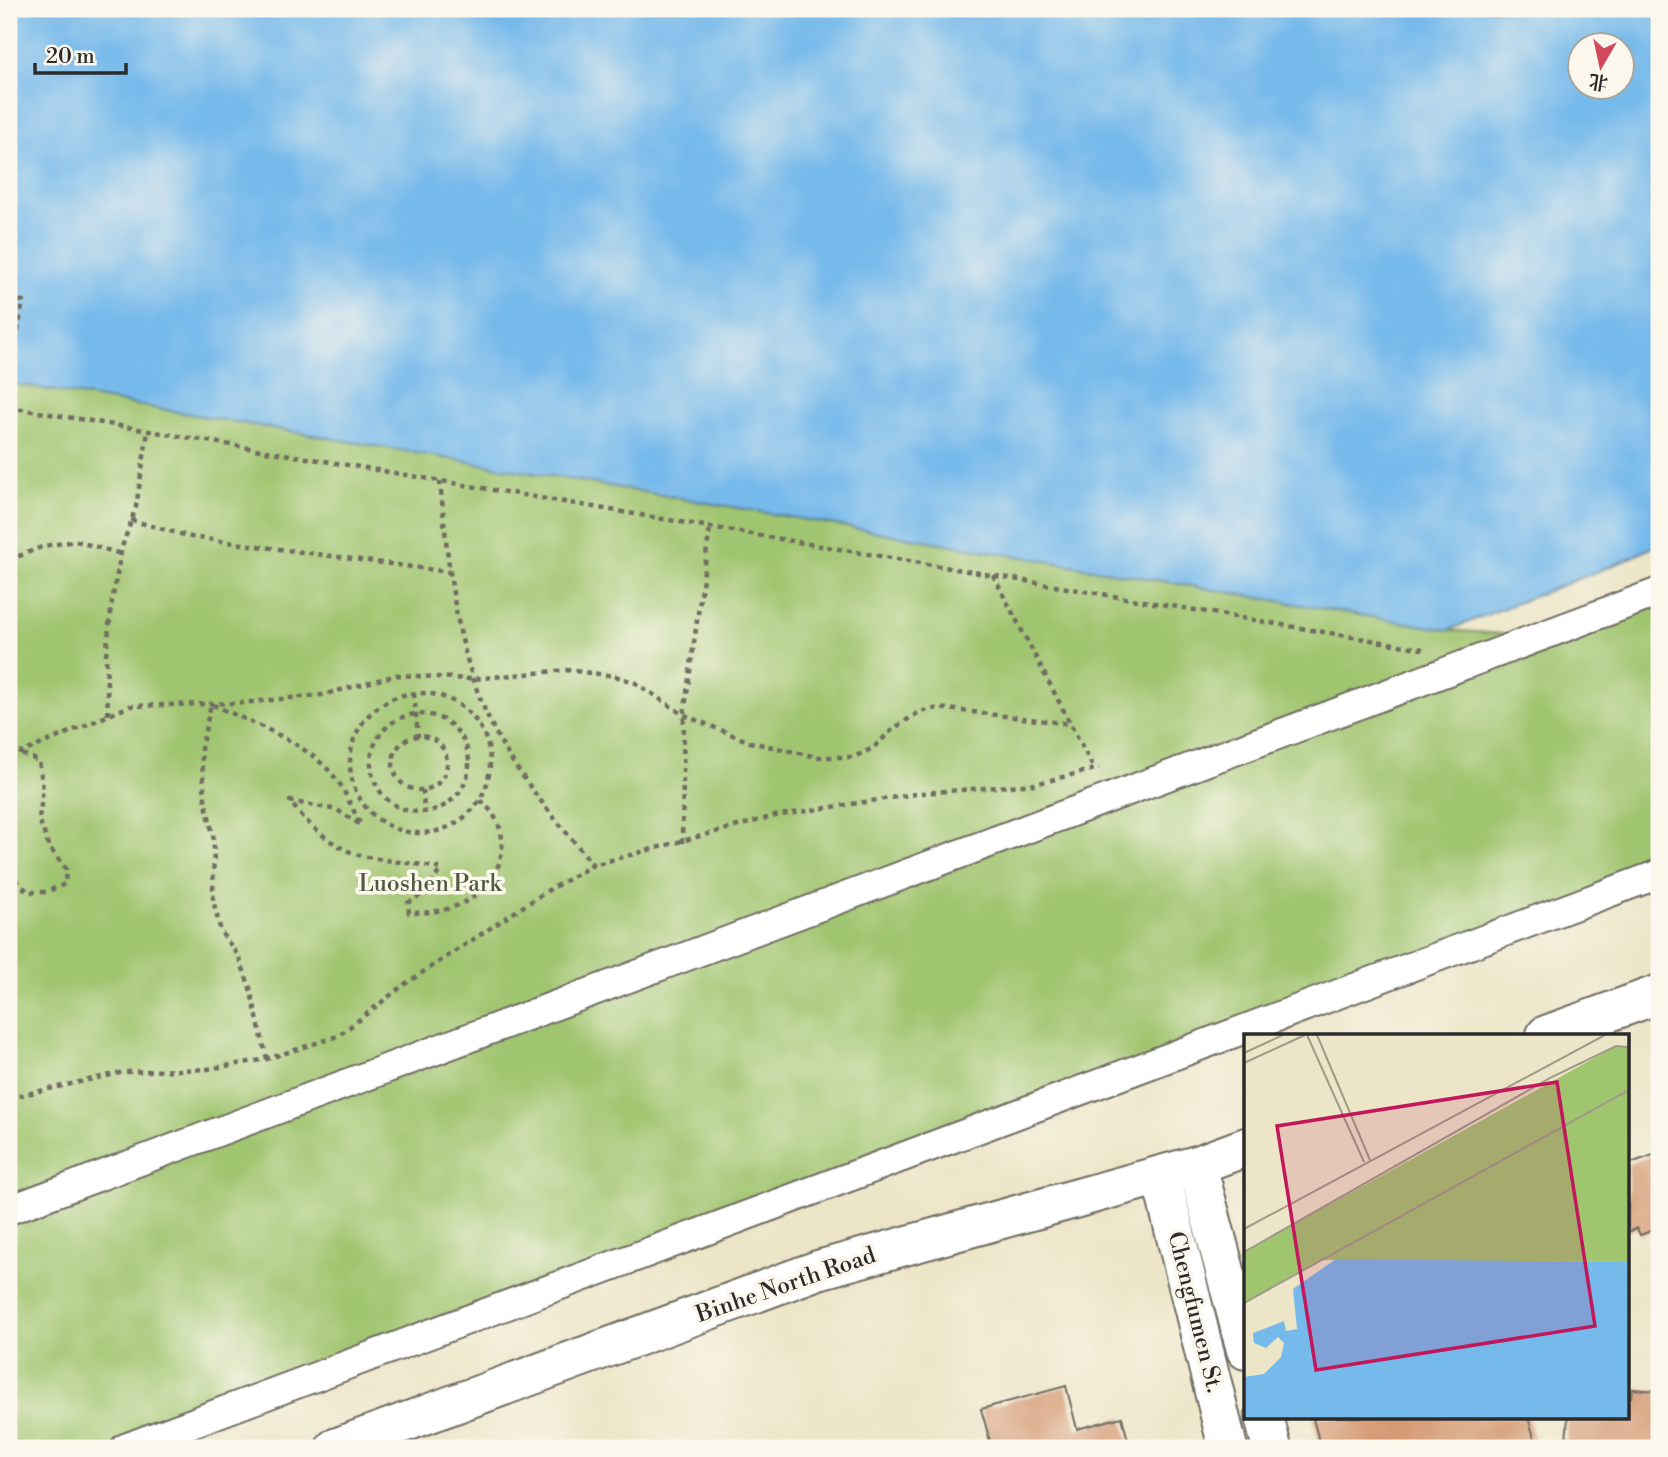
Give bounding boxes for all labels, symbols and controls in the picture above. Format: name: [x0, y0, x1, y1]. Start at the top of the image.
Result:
scale bar: [35, 32, 126, 76]
north arrow: [1566, 32, 1636, 102]
text: 20 m: [46, 44, 95, 70]
text: 北: [1587, 68, 1610, 95]
park label: Luoshen Park: [359, 870, 502, 898]
inset map: [1244, 1034, 1630, 1418]
street label: Chengfumen St.: [1161, 1229, 1229, 1395]
street label: Binhe North Road: [692, 1241, 879, 1329]

